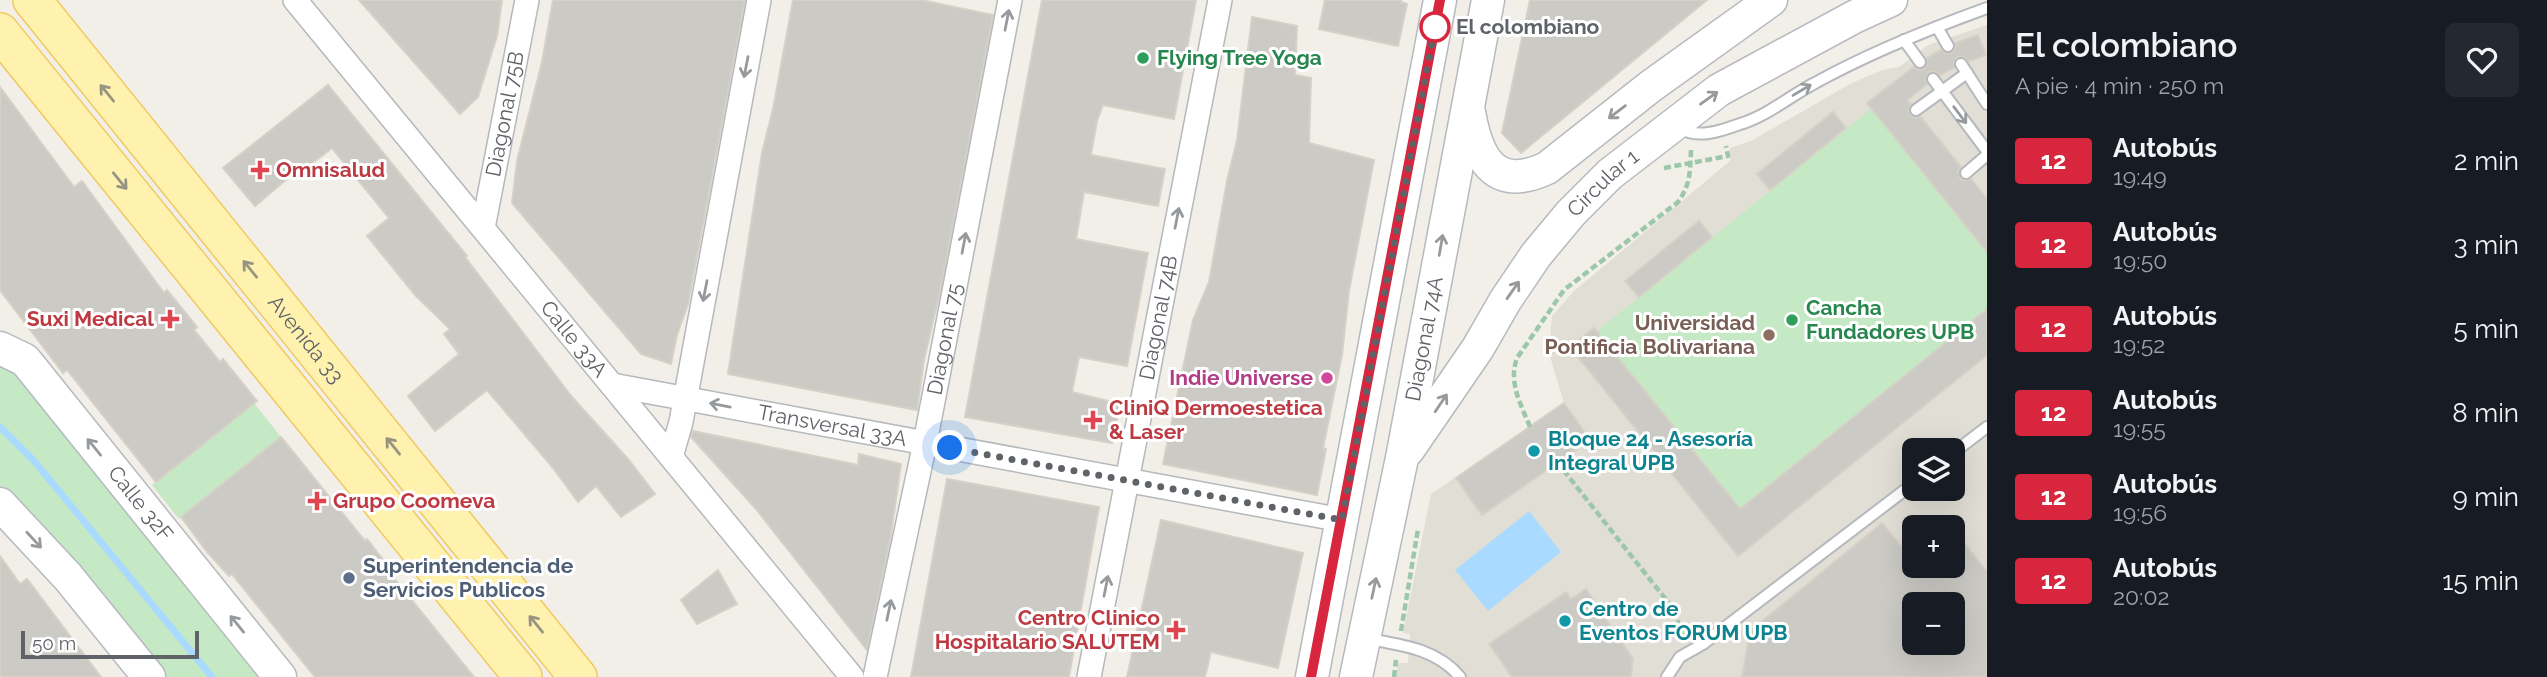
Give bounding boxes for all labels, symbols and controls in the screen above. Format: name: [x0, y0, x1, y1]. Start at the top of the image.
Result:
one-way arrow: [1000, 9, 1014, 32]
marker: El colombiano: [1420, 12, 1450, 42]
place label: El colombiano: [1456, 14, 1600, 39]
button: heart: [2445, 23, 2519, 97]
text: El colombiano: [2015, 26, 2237, 65]
place label: Flying Tree Yoga: [1157, 45, 1322, 70]
street label: Diagonal 75B: [480, 49, 529, 179]
marker: Flying Tree Yoga: [1135, 50, 1151, 66]
one-way arrow: [739, 55, 752, 78]
text: A pie · 4 min · 250 m: [2015, 72, 2224, 99]
one-way arrow: [1792, 83, 1812, 97]
one-way arrow: [99, 84, 115, 102]
one-way arrow: [1699, 91, 1718, 105]
one-way arrow: [1608, 104, 1627, 119]
one-way arrow: [1953, 105, 1967, 124]
text: Autobús: [2113, 133, 2217, 163]
street label: Circular 1: [1562, 144, 1643, 222]
text: 12: [2041, 146, 2066, 175]
text: 2 min: [2454, 146, 2519, 176]
place label: Omnisalud: [276, 157, 385, 182]
marker: Omnisalud: [250, 160, 270, 180]
text: 19:49: [2113, 163, 2167, 190]
one-way arrow: [112, 171, 128, 189]
one-way arrow: [1171, 207, 1185, 230]
text: Autobús: [2113, 217, 2217, 247]
text: 12: [2041, 230, 2066, 259]
text: 3 min: [2454, 230, 2519, 260]
one-way arrow: [957, 232, 971, 255]
one-way arrow: [1435, 234, 1448, 257]
text: 19:50: [2113, 247, 2167, 274]
street label: Diagonal 74B: [1134, 253, 1182, 382]
one-way arrow: [242, 261, 258, 279]
street label: Diagonal 74A: [1400, 274, 1448, 403]
one-way arrow: [697, 279, 711, 302]
street label: Diagonal 75: [922, 281, 967, 397]
one-way arrow: [1506, 281, 1520, 300]
street label: Avenida 33: [263, 290, 349, 388]
street label: Calle 33A: [536, 295, 613, 382]
place label: Cancha Fundadores UPB: [1806, 295, 1974, 344]
text: Autobús: [2113, 301, 2217, 331]
place label: Suxi Medical: [27, 306, 154, 331]
marker: Suxi Medical: [160, 309, 180, 329]
place label: Universidad Pontificia Bolivariana: [1545, 310, 1755, 359]
marker: Cancha Fundadores UPB: [1784, 312, 1800, 328]
text: 12: [2041, 314, 2066, 343]
text: 5 min: [2453, 314, 2519, 344]
marker: Universidad Pontificia Bolivariana: [1761, 327, 1777, 343]
text: 19:52: [2113, 331, 2165, 358]
place label: Indie Universe: [1169, 365, 1313, 390]
marker: Indie Universe: [1319, 370, 1335, 386]
text: Autobús: [2113, 385, 2217, 415]
one-way arrow: [1433, 394, 1448, 413]
place label: CliniQ Dermoestetica & Laser: [1109, 395, 1323, 444]
one-way arrow: [709, 398, 732, 411]
text: 12: [2041, 398, 2066, 427]
text: 8 min: [2452, 398, 2519, 428]
street label: Transversal 33A: [756, 399, 909, 451]
marker: CliniQ Dermoestetica & Laser: [1083, 410, 1103, 430]
text: 19:55: [2113, 415, 2166, 442]
place label: Bloque 24 - Asesoría Integral UPB: [1548, 426, 1753, 475]
your location: [932, 430, 967, 465]
one-way arrow: [87, 438, 102, 456]
one-way arrow: [385, 438, 401, 456]
map controls: [1902, 438, 1965, 655]
button: layers: [1902, 438, 1965, 501]
marker: Bloque 24 - Asesoría Integral UPB: [1526, 443, 1542, 459]
street label: Calle 32F: [103, 461, 179, 546]
text: Autobús: [2113, 469, 2217, 499]
text: 12: [2041, 482, 2066, 511]
text: 9 min: [2452, 482, 2519, 512]
place label: Grupo Coomeva: [333, 488, 495, 513]
marker: Grupo Coomeva: [307, 491, 327, 511]
text: 19:56: [2113, 499, 2167, 526]
button: +: [1902, 515, 1965, 578]
one-way arrow: [26, 531, 42, 549]
place label: Superintendencia de Servicios Publicos: [363, 553, 574, 602]
text: Autobús: [2113, 553, 2217, 583]
text: 12: [2041, 566, 2066, 595]
text: 15 min: [2442, 566, 2519, 596]
marker: Superintendencia de Servicios Publicos: [341, 570, 357, 586]
one-way arrow: [1100, 575, 1113, 598]
one-way arrow: [1368, 577, 1382, 600]
text: 20:02: [2113, 583, 2169, 610]
button: −: [1902, 592, 1965, 655]
place label: Centro de Eventos FORUM UPB: [1579, 596, 1788, 645]
one-way arrow: [883, 599, 897, 622]
place label: Centro Clinico Hospitalario SALUTEM: [935, 605, 1160, 654]
marker: Centro de Eventos FORUM UPB: [1557, 613, 1573, 629]
one-way arrow: [230, 615, 245, 633]
one-way arrow: [528, 615, 543, 633]
marker: Centro Clinico Hospitalario SALUTEM: [1166, 620, 1186, 640]
scale bar: [21, 628, 200, 660]
text: 50 m: [32, 632, 76, 654]

